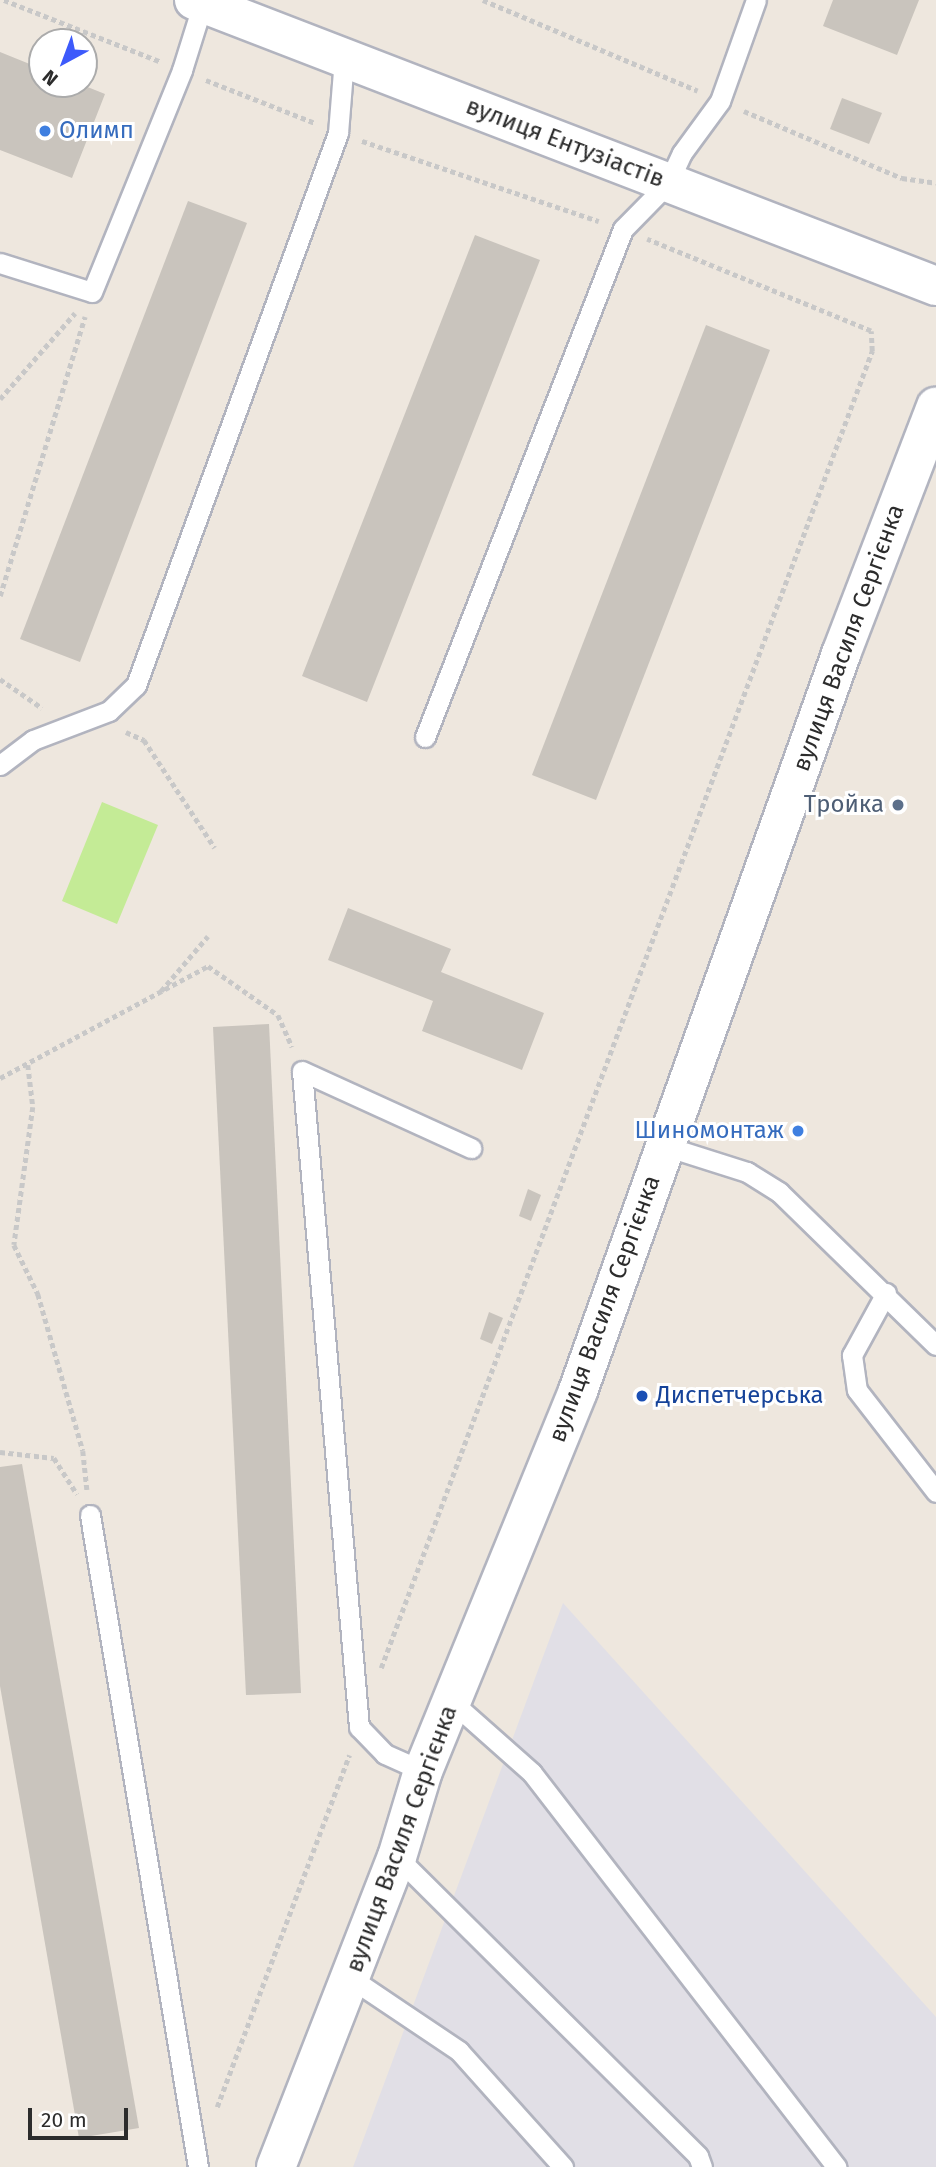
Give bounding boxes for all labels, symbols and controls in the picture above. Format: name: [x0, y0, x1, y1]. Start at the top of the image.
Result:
north arrow: [28, 28, 98, 98]
text: N: [38, 65, 63, 91]
street label: вулиця Ентузіастів: [462, 92, 668, 194]
place label: Олимп: [59, 117, 134, 145]
marker: Олимп: [37, 123, 53, 139]
street label: вулиця Василя Сергієнка: [787, 501, 911, 775]
place label: Тройка: [804, 791, 884, 819]
marker: Тройка: [890, 797, 906, 813]
place label: Шиномонтаж: [635, 1117, 784, 1145]
marker: Шиномонтаж: [790, 1123, 806, 1139]
street label: вулиця Василя Сергієнка: [543, 1172, 667, 1446]
place label: Диспетчерська: [656, 1382, 824, 1410]
marker: Диспетчерська: [634, 1388, 650, 1404]
street label: вулиця Василя Сергієнка: [340, 1702, 464, 1976]
scale bar: [32, 2094, 131, 2138]
text: 20 m: [41, 2107, 87, 2133]

